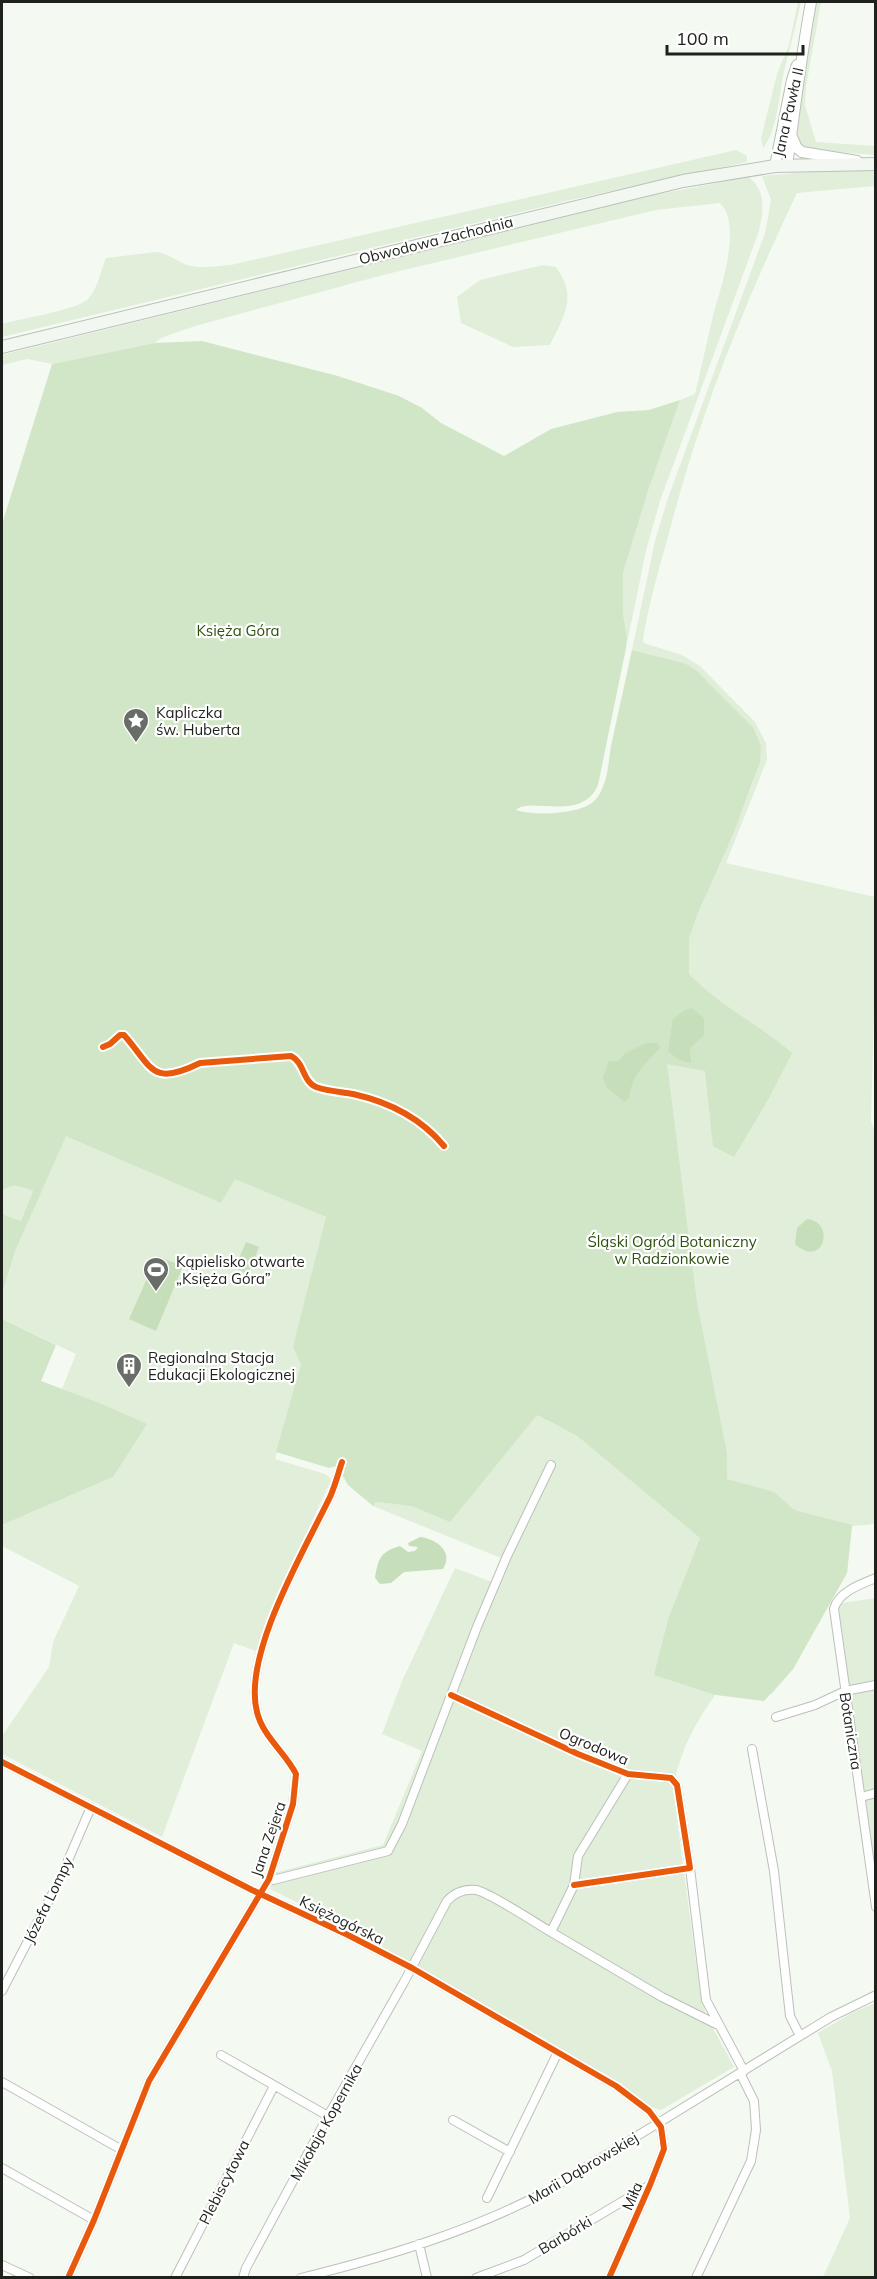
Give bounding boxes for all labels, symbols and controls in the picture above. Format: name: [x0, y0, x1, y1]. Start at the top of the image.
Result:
scale bar: [667, 18, 804, 56]
text: 100 m: [676, 27, 729, 50]
street label: Jana Pawła II: [768, 65, 808, 159]
street label: Obwodowa Zachodnia: [357, 212, 515, 268]
park label: Księża Góra: [196, 621, 280, 640]
place label: Kapliczka św. Huberta: [156, 703, 240, 739]
place icon: Kapliczka św. Huberta: [121, 706, 151, 744]
park label: Śląski Ogród Botaniczny w Radzionkowie: [587, 1232, 757, 1268]
place label: Kąpielisko otwarte „Księża Góra”: [176, 1252, 305, 1288]
sports icon: Kąpielisko otwarte „Księża Góra”: [141, 1255, 171, 1293]
place label: Regionalna Stacja Edukacji Ekologicznej: [148, 1348, 295, 1384]
building icon: Regionalna Stacja Edukacji Ekologicznej: [114, 1351, 144, 1389]
street label: Botaniczna: [835, 1691, 867, 1771]
street label: Ogrodowa: [556, 1723, 632, 1769]
street label: Jana Zejera: [246, 1799, 290, 1879]
street label: Józefa Lompy: [19, 1854, 77, 1946]
street label: Księżogórska: [297, 1891, 387, 1949]
street label: Mikołaja Kopernika: [286, 2060, 366, 2184]
street label: Marii Dąbrowskiej: [525, 2128, 641, 2208]
street label: Plebiscytowa: [195, 2136, 253, 2228]
street label: Miła: [617, 2179, 647, 2213]
street label: Barbórki: [535, 2212, 595, 2258]

